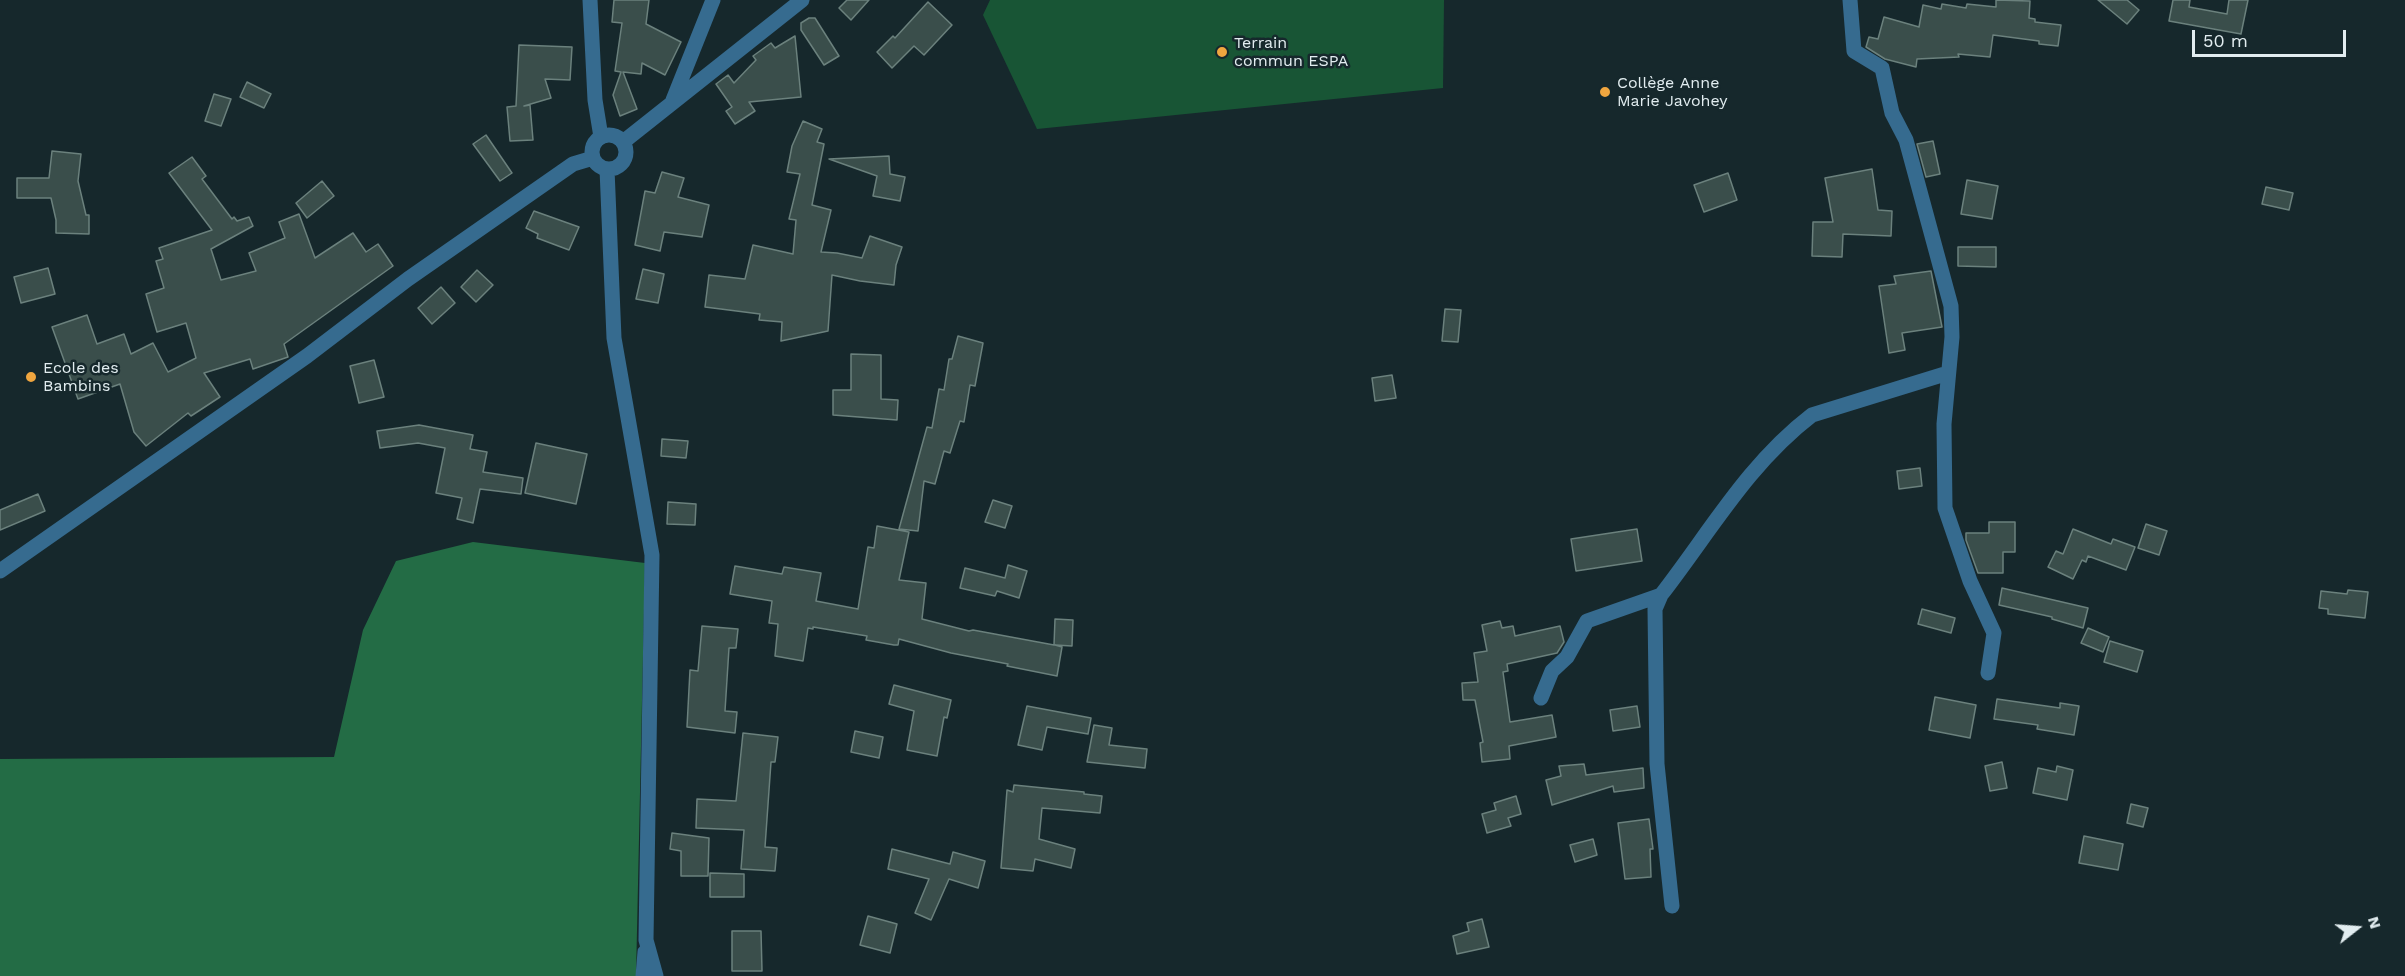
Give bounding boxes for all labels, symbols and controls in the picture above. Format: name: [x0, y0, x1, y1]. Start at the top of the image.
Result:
scale bar: [2195, 18, 2350, 56]
text: 50 m: [2203, 30, 2248, 51]
place label: Terrain commun ESPA: [1234, 33, 1348, 71]
marker: Terrain commun ESPA: [1215, 45, 1229, 59]
place label: Collège Anne Marie Javohey: [1617, 73, 1728, 111]
marker: Collège Anne Marie Javohey: [1598, 85, 1612, 99]
place label: Ecole des Bambins: [43, 358, 119, 396]
marker: Ecole des Bambins: [24, 370, 38, 384]
north arrow: [2327, 898, 2387, 958]
text: N: [2364, 914, 2386, 931]

